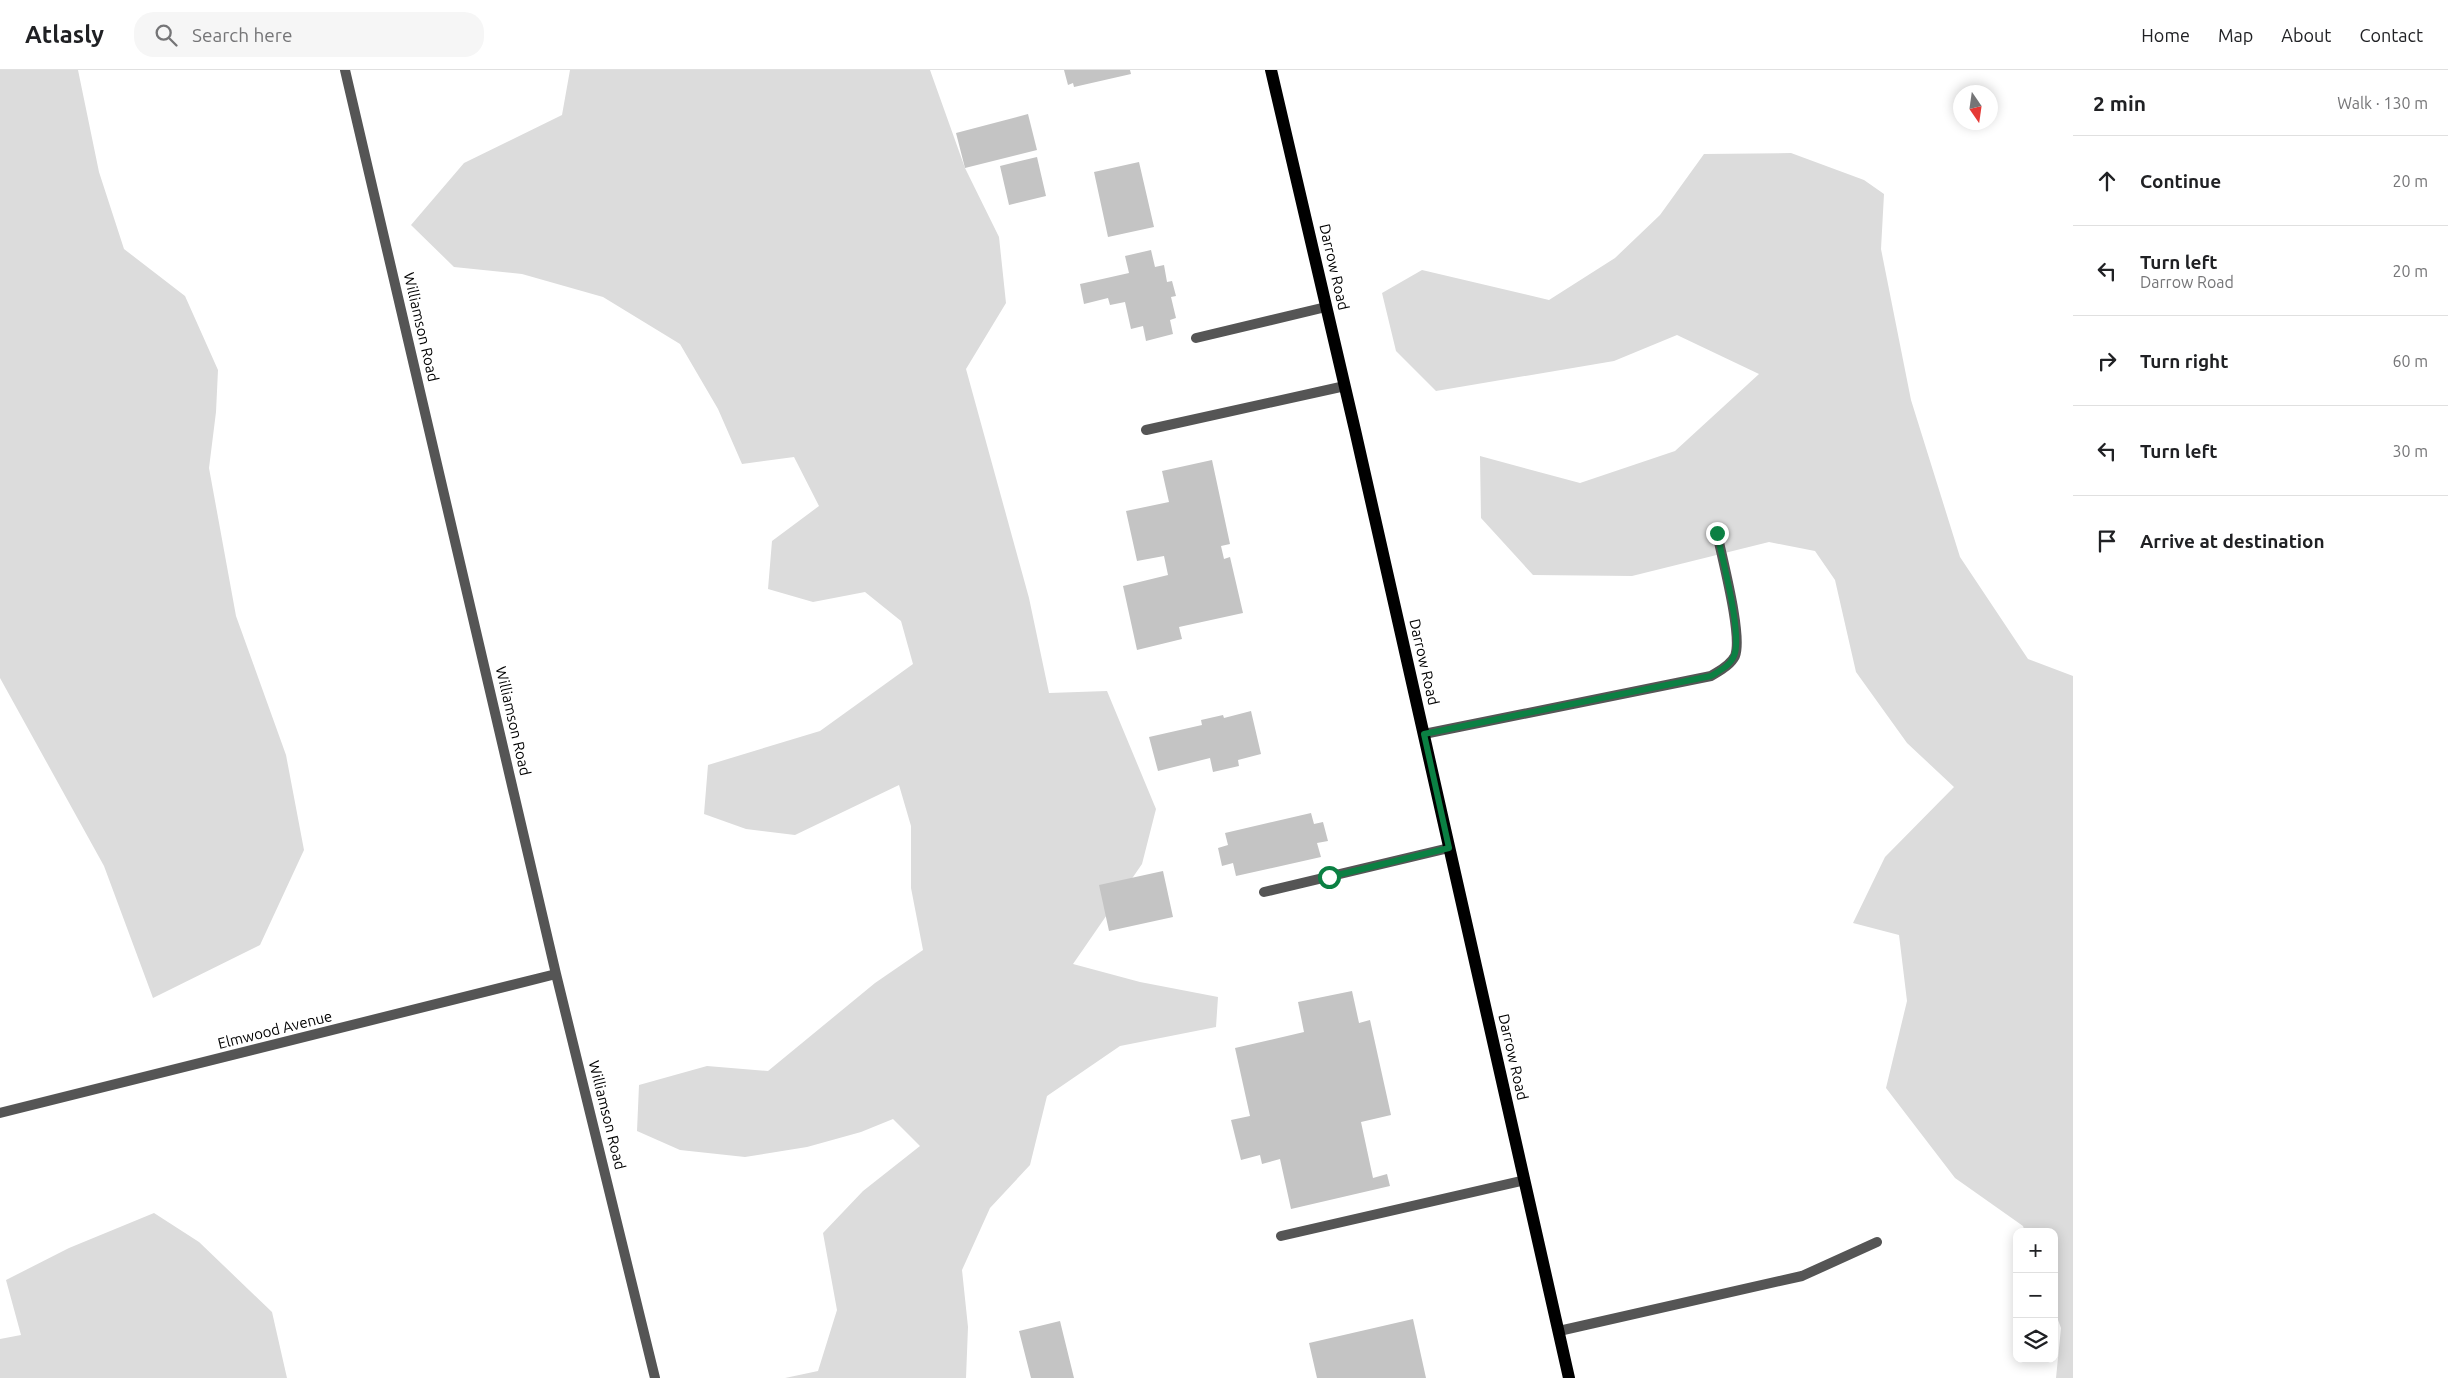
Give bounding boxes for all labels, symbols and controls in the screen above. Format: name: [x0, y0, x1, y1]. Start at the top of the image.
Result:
search box: [134, 12, 484, 57]
text: Atlasly: [25, 21, 104, 48]
icon: search: [152, 21, 180, 49]
text: Search here: [192, 24, 292, 46]
text: Home: [2141, 25, 2190, 45]
text: Map: [2218, 25, 2253, 45]
text: About: [2281, 25, 2331, 45]
text: Contact: [2359, 25, 2423, 45]
north arrow: [1953, 85, 1998, 130]
text: 2 min: [2093, 91, 2146, 115]
text: Walk · 130 m: [2337, 94, 2428, 112]
icon: ahead: [2093, 167, 2121, 195]
text: Continue: [2140, 170, 2221, 192]
text: 20 m: [2392, 172, 2428, 190]
street label: Darrow Road: [1316, 222, 1353, 312]
text: Turn left: [2140, 251, 2218, 273]
icon: left: [2093, 257, 2121, 285]
text: 20 m: [2392, 262, 2428, 280]
street label: Williamson Road: [401, 270, 442, 383]
text: Darrow Road: [2140, 273, 2234, 291]
icon: right: [2093, 347, 2121, 375]
text: Turn right: [2140, 350, 2228, 372]
text: 60 m: [2392, 352, 2428, 370]
icon: left: [2093, 437, 2121, 465]
text: Turn left: [2140, 440, 2218, 462]
text: 30 m: [2392, 442, 2428, 460]
route end: [1706, 522, 1729, 545]
icon: arrive: [2093, 527, 2121, 555]
text: Arrive at destination: [2140, 530, 2325, 552]
street label: Darrow Road: [1406, 617, 1443, 707]
street label: Williamson Road: [493, 664, 534, 777]
route start: [1318, 866, 1341, 889]
street label: Elmwood Avenue: [216, 1007, 334, 1052]
street label: Darrow Road: [1495, 1012, 1532, 1102]
street label: Williamson Road: [586, 1059, 629, 1171]
map controls: [2013, 1228, 2058, 1363]
button: +: [2013, 1228, 2058, 1273]
button: −: [2013, 1273, 2058, 1318]
button: layers: [2013, 1318, 2058, 1363]

